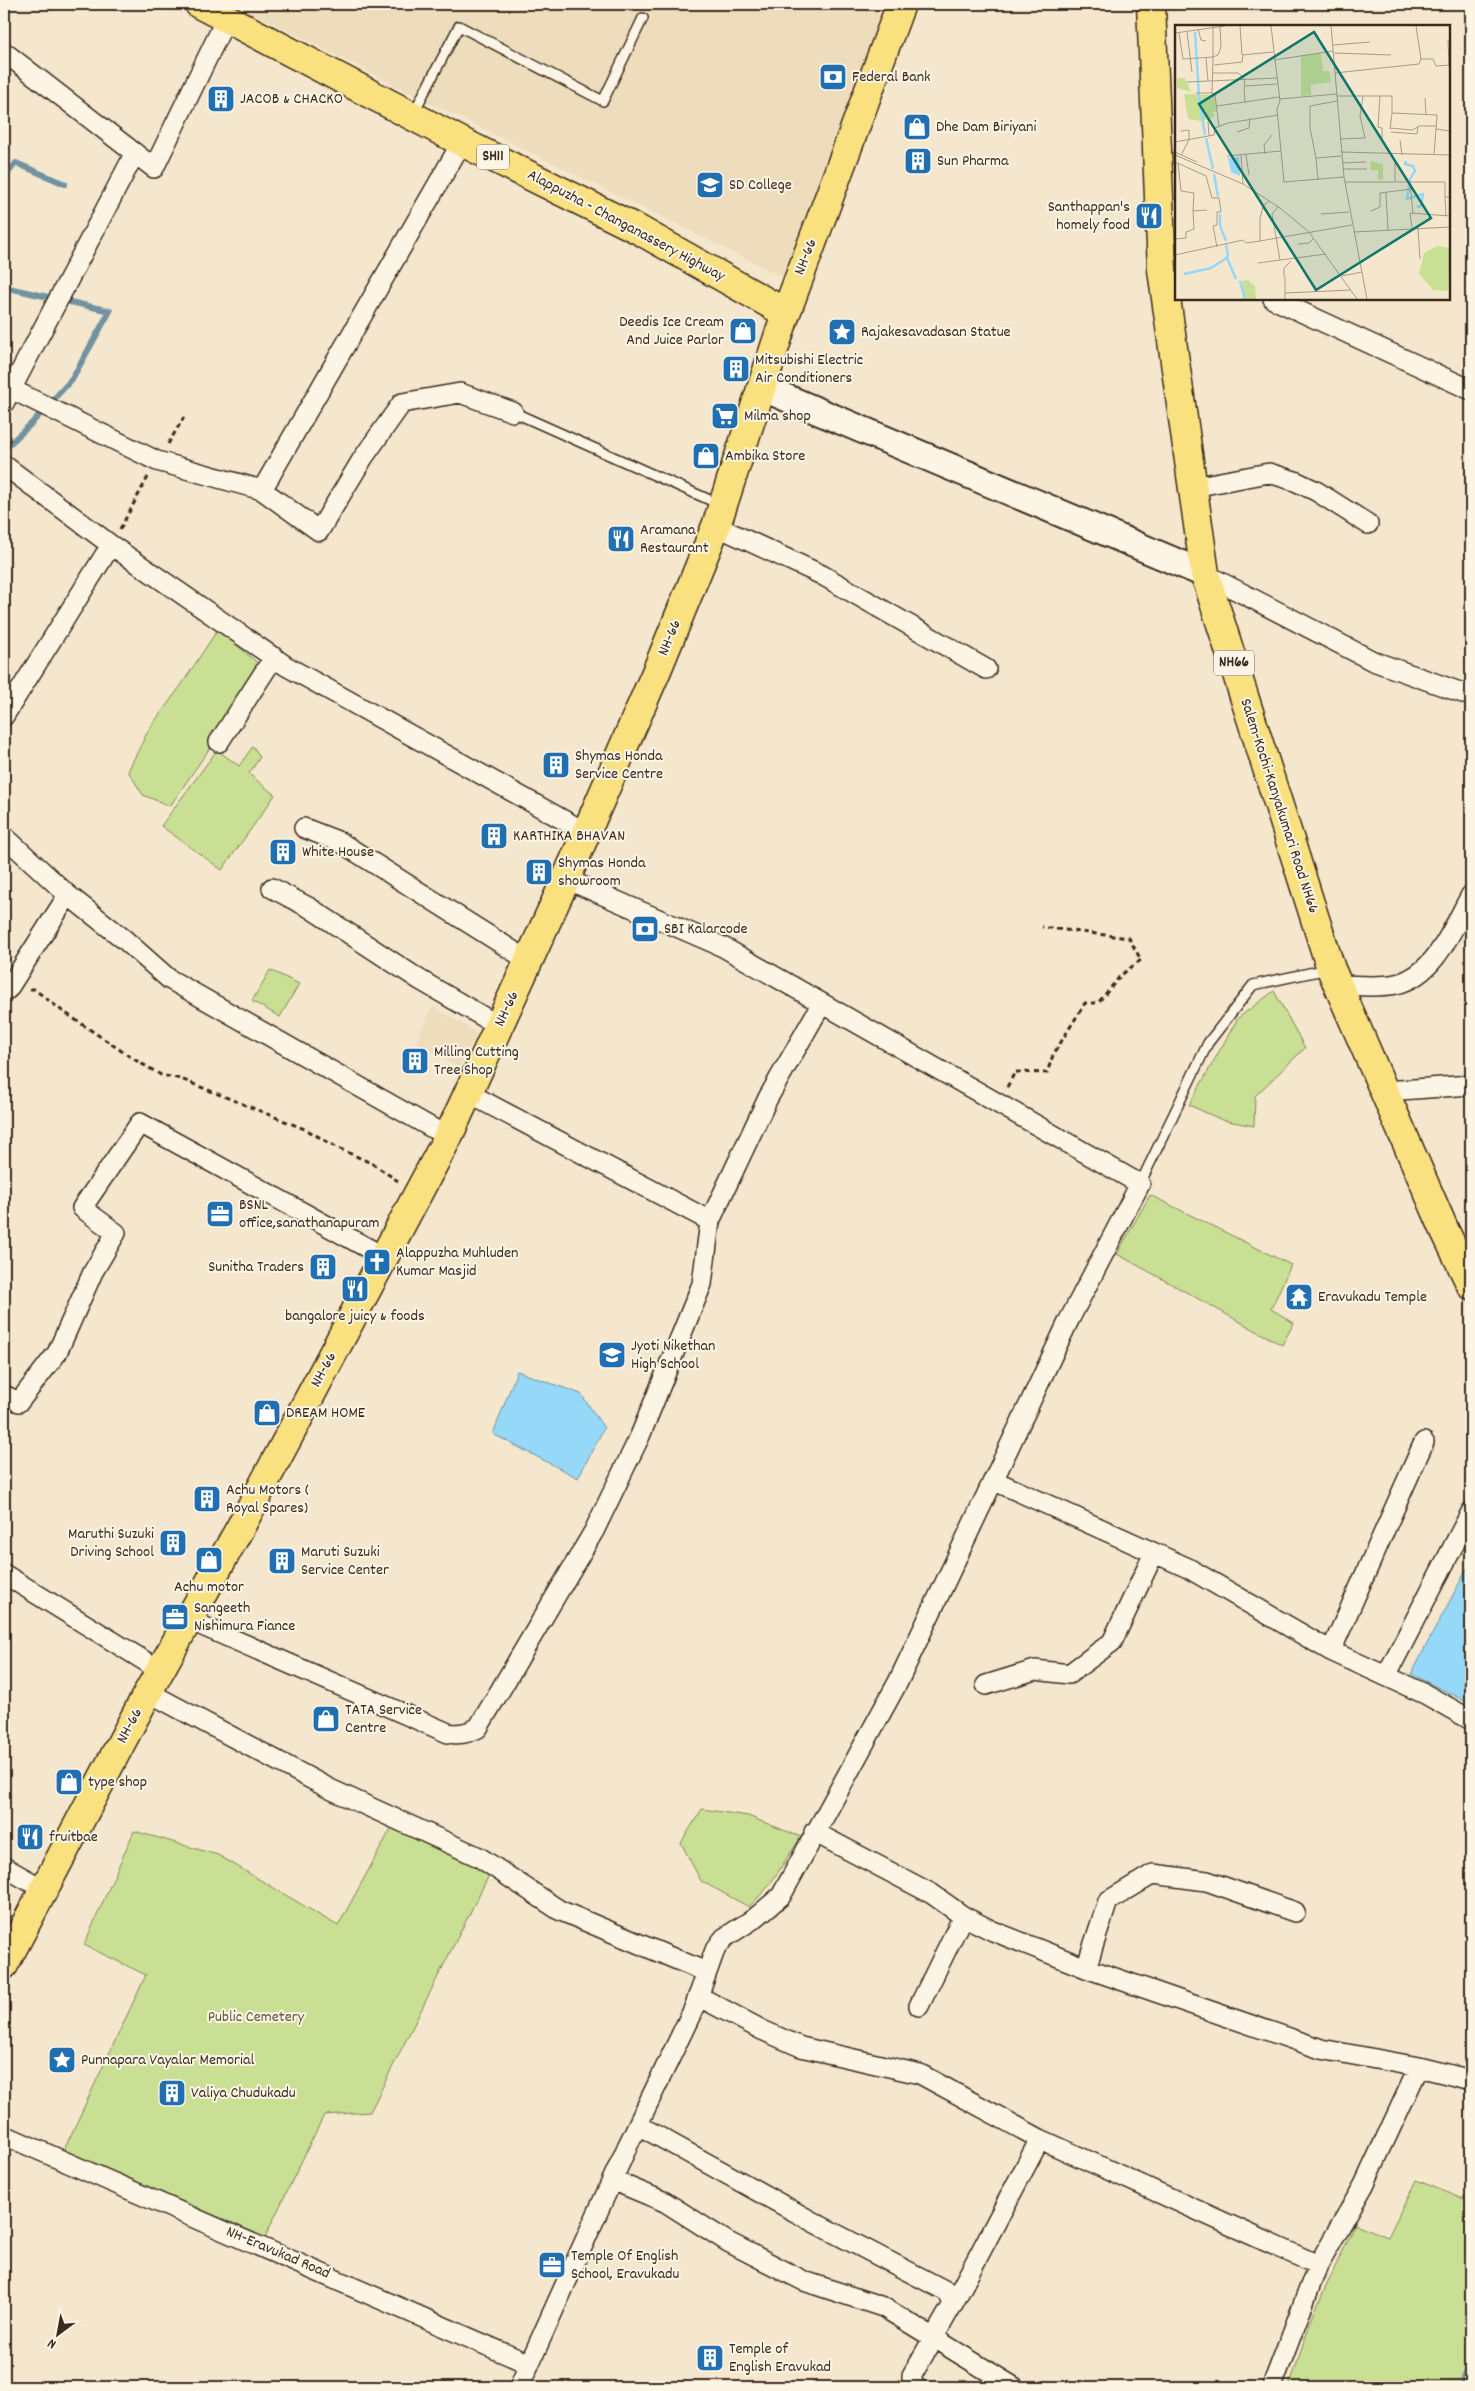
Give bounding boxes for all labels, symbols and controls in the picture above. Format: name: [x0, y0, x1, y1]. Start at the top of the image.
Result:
inset map: [1175, 25, 1450, 300]
bank icon: Federal Bank: [818, 62, 848, 92]
place label: Federal Bank: [852, 66, 931, 89]
building icon: JACOB & CHACKO: [206, 84, 236, 114]
place label: JACOB & CHACKO: [240, 88, 343, 111]
shop icon: Dhe Dam Biriyani: [902, 112, 932, 142]
place label: Dhe Dam Biriyani: [936, 116, 1036, 139]
road number: SH11: [477, 144, 509, 170]
building icon: Sun Pharma: [903, 146, 933, 176]
place label: Sun Pharma: [937, 150, 1009, 173]
street label: Alappuzha - Changanassery Highway: [523, 164, 730, 288]
school or university icon: SD College: [695, 170, 725, 200]
place label: SD College: [729, 174, 792, 197]
place label: Santhappan's homely food: [1048, 196, 1130, 237]
restaurant icon: Santhappan's homely food: [1134, 201, 1164, 231]
street label: NH-66: [789, 235, 823, 279]
place label: Deedis Ice Cream And Juice Parlor: [619, 311, 724, 352]
shop icon: Deedis Ice Cream And Juice Parlor: [728, 316, 758, 346]
place icon: Rajakesavadasan Statue: [827, 317, 857, 347]
place label: Rajakesavadasan Statue: [861, 321, 1011, 344]
place label: Mitsubishi Electric Air Conditioners: [755, 349, 863, 390]
building icon: Mitsubishi Electric Air Conditioners: [721, 354, 751, 384]
supermarket icon: Milma shop: [710, 401, 740, 431]
place label: Milma shop: [744, 405, 811, 428]
shop icon: Ambika Store: [691, 441, 721, 471]
place label: Ambika Store: [725, 445, 805, 468]
place label: Aramana Restaurant: [640, 519, 709, 560]
restaurant icon: Aramana Restaurant: [606, 524, 636, 554]
street label: NH-66: [652, 616, 688, 660]
road number: NH66: [1214, 650, 1254, 676]
street label: Salem-Kochi-Kanyakumari Road NH66: [1233, 696, 1325, 917]
place label: Shymas Honda Service Centre: [575, 745, 663, 786]
building icon: Shymas Honda Service Centre: [541, 750, 571, 780]
building icon: KARTHIKA BHAVAN: [479, 821, 509, 851]
place label: KARTHIKA BHAVAN: [513, 825, 625, 848]
building icon: White House: [268, 837, 298, 867]
place label: White House: [302, 841, 374, 864]
place label: Shymas Honda showroom: [558, 852, 646, 893]
building icon: Shymas Honda showroom: [524, 857, 554, 887]
bank icon: SBI Kalarcode: [630, 914, 660, 944]
place label: SBI Kalarcode: [664, 918, 748, 941]
street label: NH-66: [489, 987, 525, 1031]
place label: Milling Cutting Tree Shop: [434, 1041, 519, 1082]
building icon: Milling Cutting Tree Shop: [400, 1046, 430, 1076]
place label: BSNL office,sanathanapuram: [239, 1194, 379, 1235]
office icon: BSNL office,sanathanapuram: [205, 1199, 235, 1229]
place label: Alappuzha Muhluden Kumar Masjid: [396, 1242, 519, 1283]
church icon: Alappuzha Muhluden Kumar Masjid: [362, 1247, 392, 1277]
building icon: Sunitha Traders: [308, 1252, 338, 1282]
place label: Sunitha Traders: [208, 1256, 304, 1279]
restaurant icon: bangalore juicy & foods: [340, 1274, 370, 1304]
temple icon: Eravukadu Temple: [1284, 1282, 1314, 1312]
place label: Eravukadu Temple: [1318, 1286, 1427, 1309]
place label: bangalore juicy & foods: [285, 1305, 425, 1328]
place label: Jyoti Nikethan High School: [631, 1335, 715, 1376]
school or university icon: Jyoti Nikethan High School: [597, 1340, 627, 1370]
street label: NH-66: [305, 1348, 343, 1392]
shop icon: DREAM HOME: [252, 1398, 282, 1428]
place label: DREAM HOME: [286, 1402, 366, 1425]
place label: Achu Motors ( Royal Spares): [226, 1479, 309, 1520]
building icon: Achu Motors ( Royal Spares): [192, 1484, 222, 1514]
place label: Maruthi Suzuki Driving School: [68, 1523, 154, 1564]
building icon: Maruthi Suzuki Driving School: [158, 1528, 188, 1558]
place label: Maruti Suzuki Service Center: [301, 1541, 389, 1582]
shop icon: Achu motor: [194, 1545, 224, 1575]
building icon: Maruti Suzuki Service Center: [267, 1546, 297, 1576]
place label: Achu motor: [174, 1576, 244, 1599]
place label: Sangeeth Nishimura Fiance: [194, 1597, 295, 1638]
office icon: Sangeeth Nishimura Fiance: [160, 1602, 190, 1632]
place label: TATA Service Centre: [345, 1699, 422, 1740]
street label: NH-66: [111, 1704, 149, 1748]
shop icon: TATA Service Centre: [311, 1704, 341, 1734]
shop icon: type shop: [54, 1767, 84, 1797]
place label: type shop: [88, 1771, 147, 1794]
restaurant icon: fruitbae: [15, 1822, 45, 1852]
place label: fruitbae: [49, 1826, 98, 1849]
park label: Public Cemetery: [208, 2006, 305, 2029]
place icon: Punnapara Vayalar Memorial: [47, 2045, 77, 2075]
place label: Punnapara Vayalar Memorial: [81, 2049, 254, 2072]
building icon: Valiya Chudukadu: [157, 2078, 187, 2108]
place label: Valiya Chudukadu: [191, 2082, 296, 2105]
street label: NH-Eravukad Road: [222, 2221, 334, 2285]
place label: Temple Of English School, Eravukadu: [571, 2245, 679, 2286]
office icon: Temple Of English School, Eravukadu: [537, 2250, 567, 2280]
north arrow: [32, 2308, 82, 2358]
text: N: [44, 2333, 60, 2354]
place label: Temple of English Eravukad: [729, 2338, 831, 2379]
building icon: Temple of English Eravukad: [695, 2343, 725, 2373]

